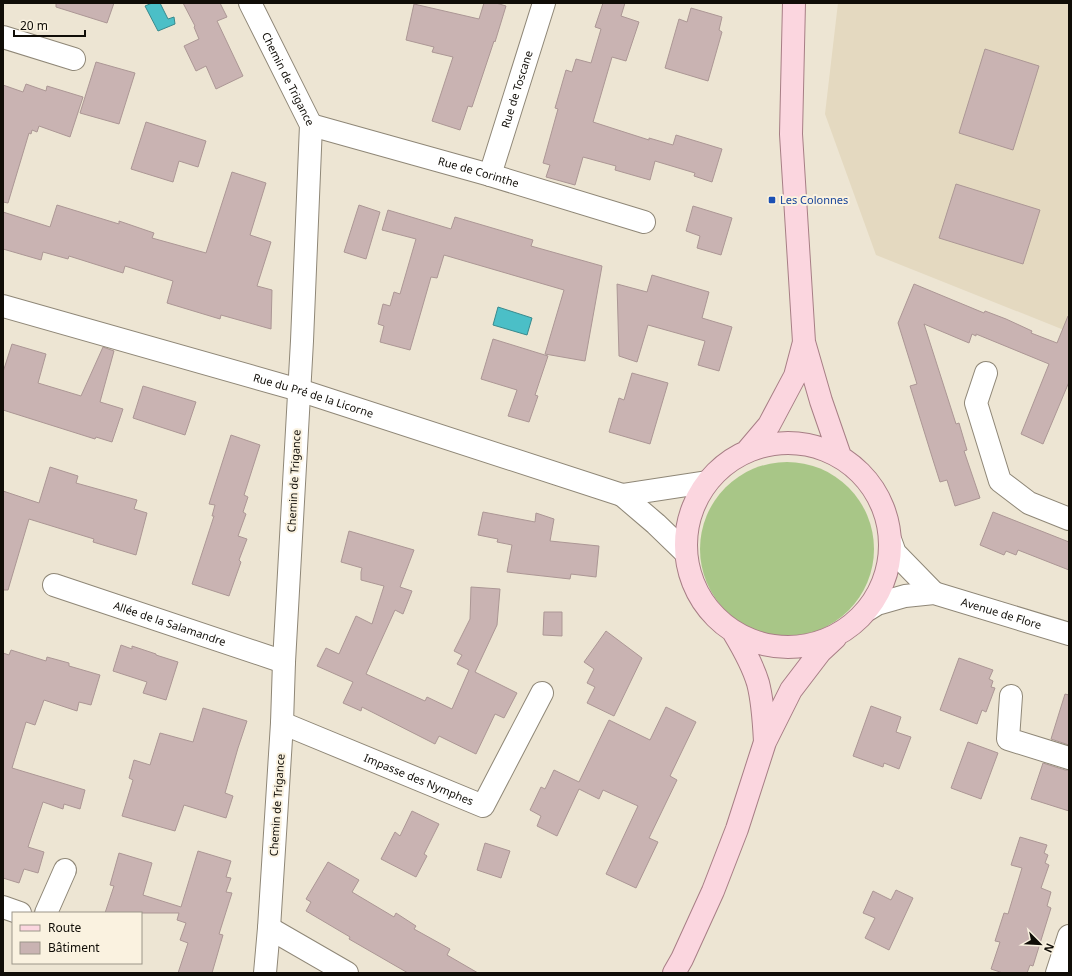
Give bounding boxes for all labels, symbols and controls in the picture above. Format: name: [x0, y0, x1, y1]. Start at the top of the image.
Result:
scale bar: [14, 12, 85, 38]
text: 20 m: [20, 17, 48, 34]
street label: Chemin de Trigance: [259, 29, 318, 128]
street label: Rue de Toscane: [497, 48, 536, 130]
street label: Rue de Corinthe: [437, 153, 521, 190]
place label: Les Colonnes: [780, 192, 848, 207]
marker: Les Colonnes: [767, 195, 777, 205]
street label: Rue du Pré de la Licorne: [252, 369, 376, 421]
street label: Chemin de Trigance: [283, 429, 304, 533]
street label: Avenue de Flore: [959, 594, 1043, 632]
street label: Allée de la Salamandre: [112, 597, 228, 649]
street label: Impasse des Nymphes: [362, 750, 476, 808]
street label: Chemin de Trigance: [265, 753, 288, 857]
legend: [12, 912, 142, 964]
text: Route: [48, 919, 81, 936]
north arrow: [1020, 924, 1060, 964]
text: Bâtiment: [48, 939, 100, 956]
text: N: [1041, 941, 1058, 955]

